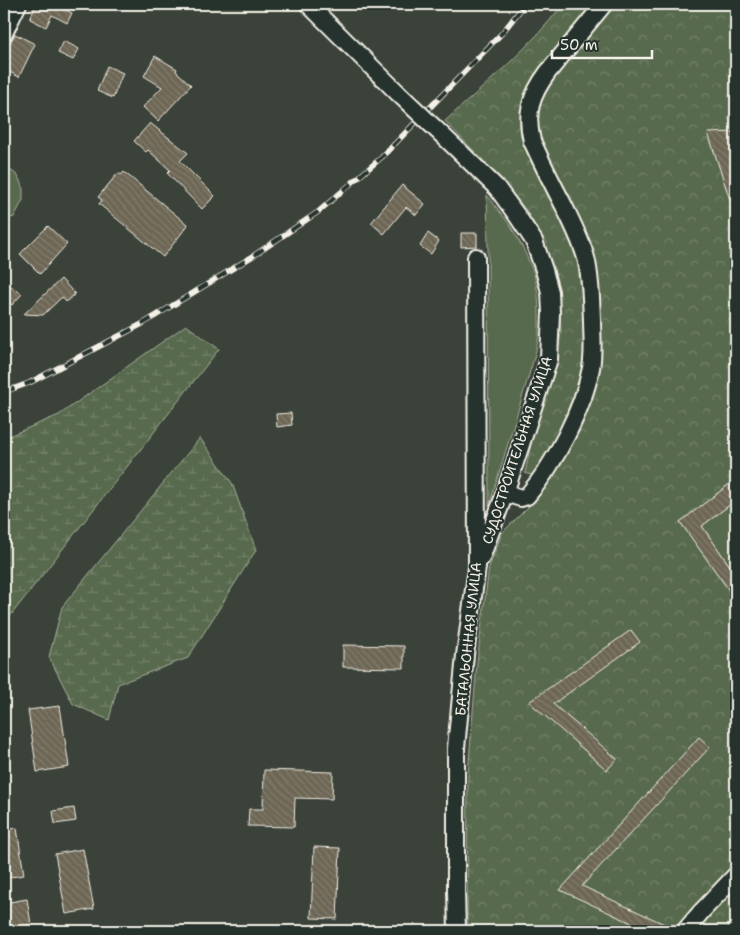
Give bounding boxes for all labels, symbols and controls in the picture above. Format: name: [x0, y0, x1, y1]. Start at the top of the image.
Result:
scale bar: [552, 28, 652, 60]
text: 50 m: [560, 35, 598, 55]
street label: СУДОСТРОИТЕЛЬНАЯ УЛИЦА: [478, 354, 556, 546]
street label: БАТАЛЬОННАЯ УЛИЦА: [451, 561, 485, 717]

